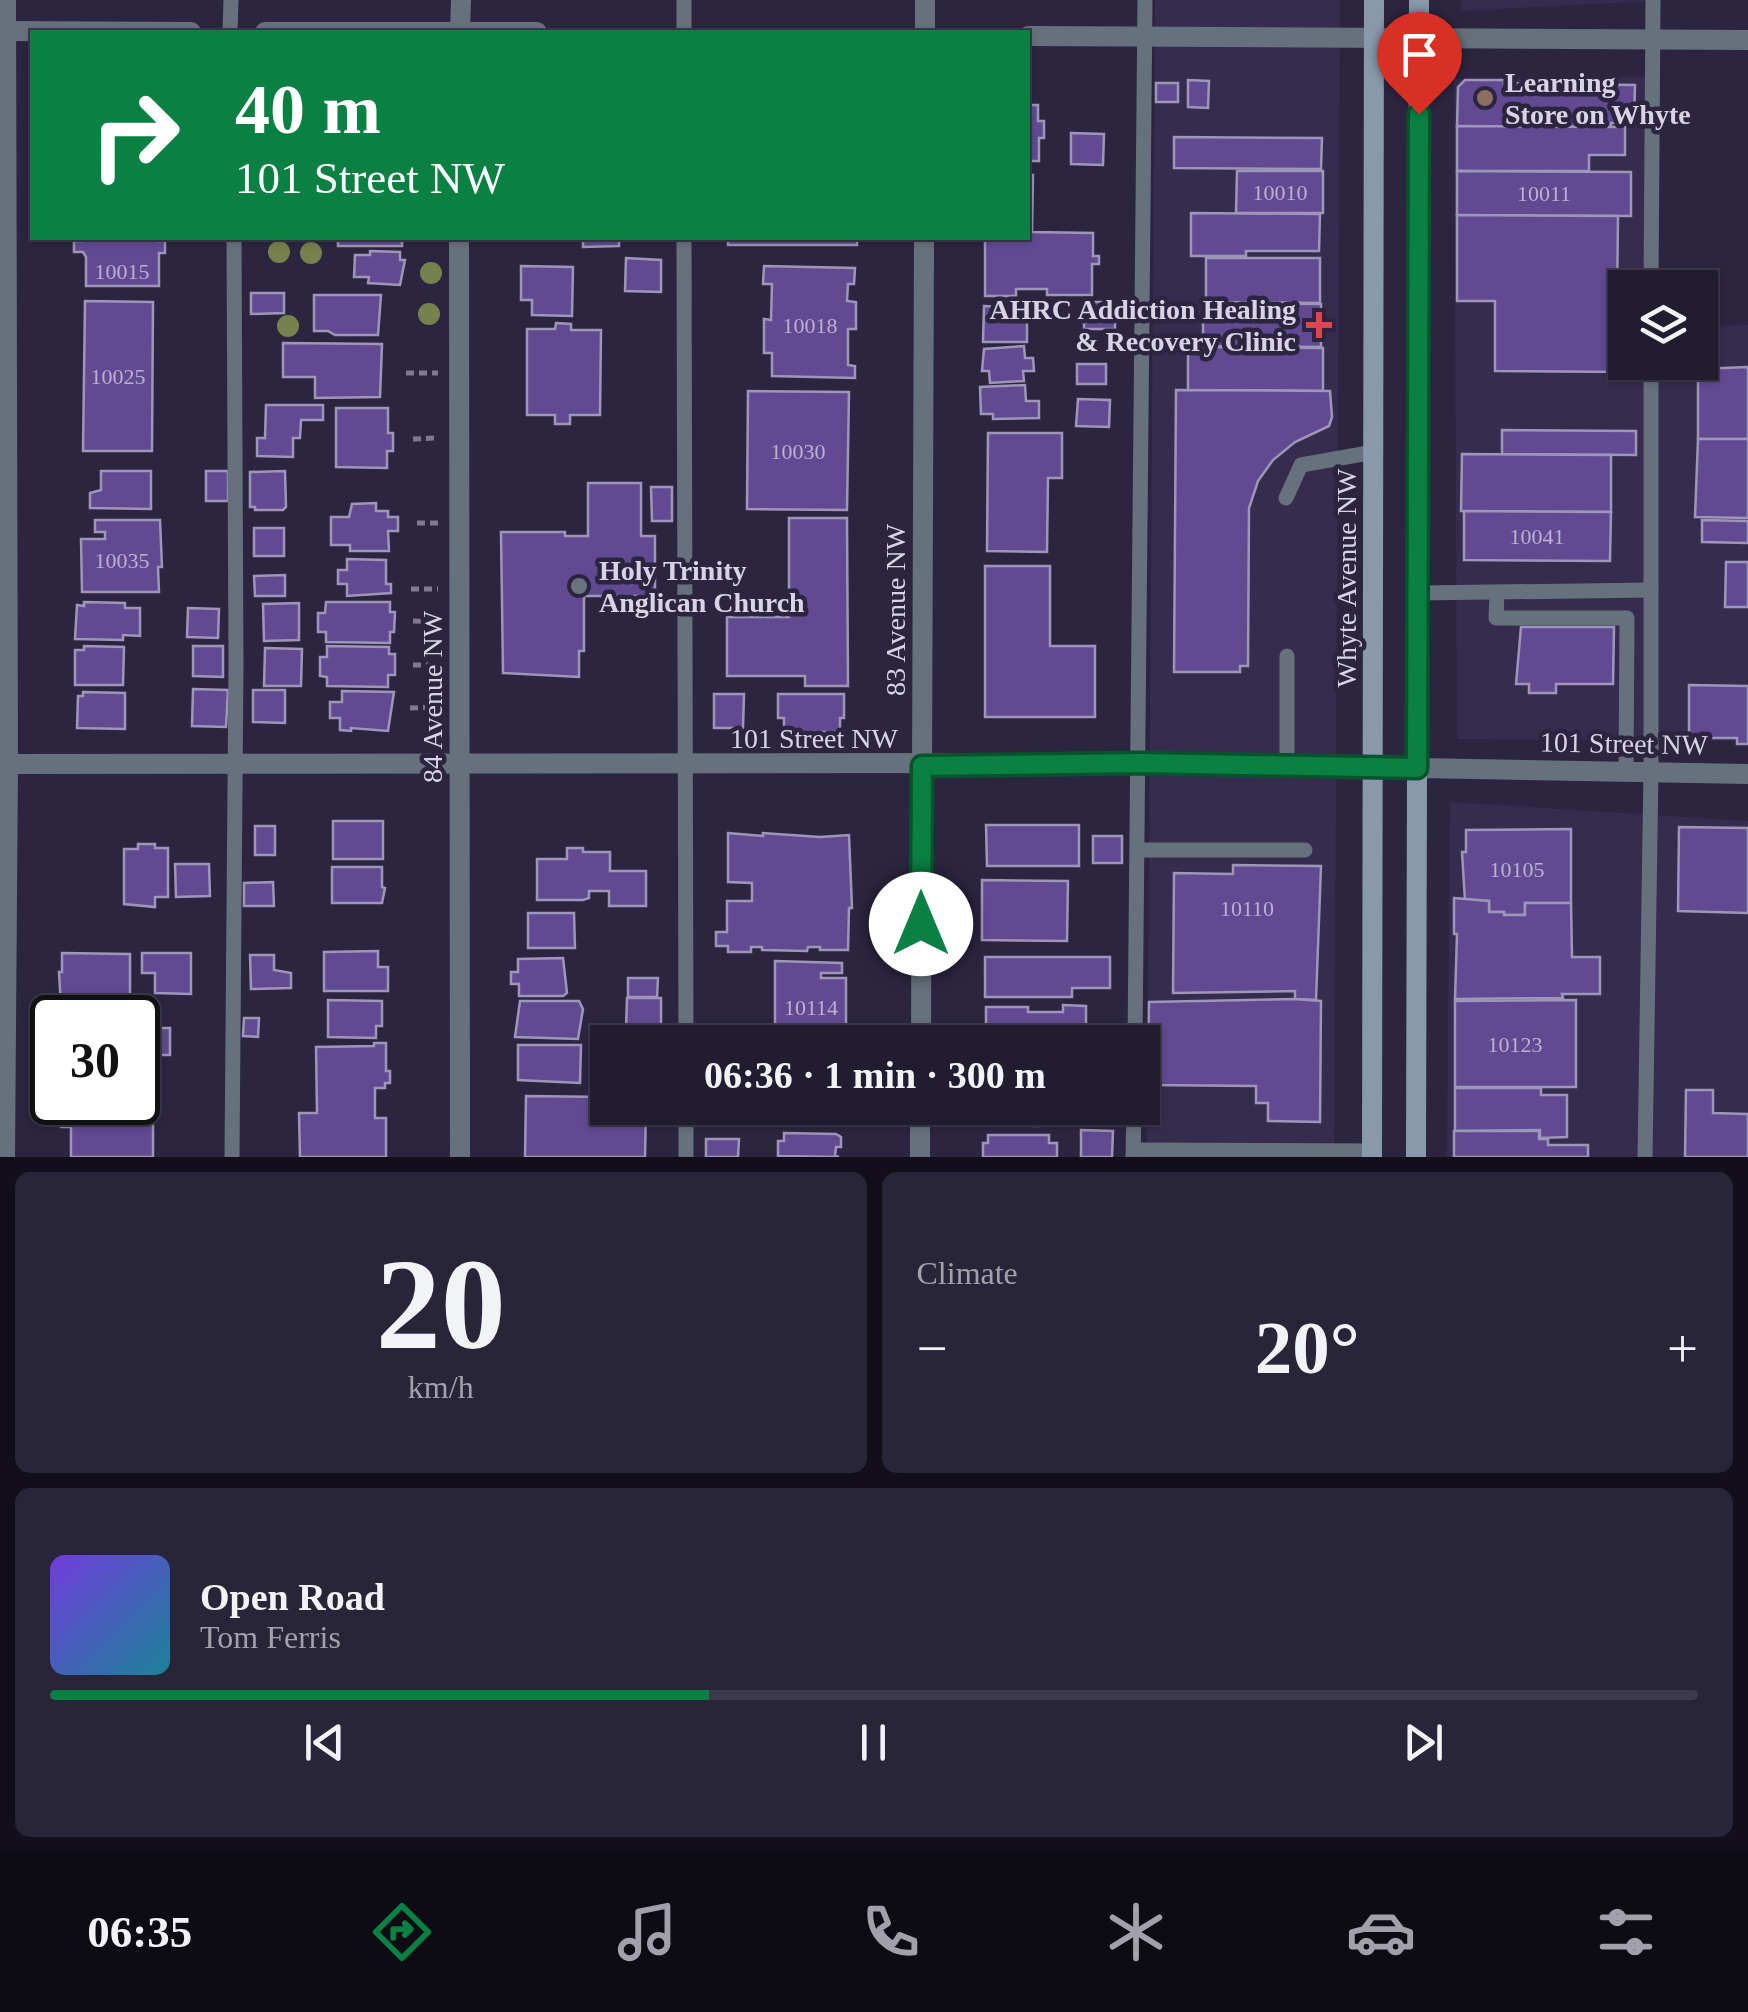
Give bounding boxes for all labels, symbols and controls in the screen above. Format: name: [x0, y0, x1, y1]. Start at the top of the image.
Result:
pin: [1377, 12, 1462, 115]
icon: arrive: [1392, 27, 1447, 82]
place label: Learning Store on Whyte: [1505, 67, 1691, 130]
icon: right: [70, 70, 200, 200]
text: 40 m: [235, 71, 381, 148]
marker: Learning Store on Whyte: [1474, 87, 1496, 109]
text: 101 Street NW: [235, 153, 505, 203]
house number: 10010: [1253, 180, 1308, 205]
house number: 10011: [1517, 181, 1571, 206]
house number: 10015: [95, 259, 150, 284]
map controls: [1608, 270, 1718, 380]
button: layers: [1608, 270, 1718, 380]
place label: AHRC Addiction Healing & Recovery Clinic: [990, 294, 1296, 357]
marker: AHRC Addiction Healing & Recovery Clinic: [1306, 312, 1332, 338]
house number: 10018: [783, 313, 838, 338]
house number: 10025: [91, 364, 146, 389]
house number: 10030: [771, 439, 826, 464]
street label: Whyte Avenue NW: [1331, 468, 1362, 687]
street label: 83 Avenue NW: [880, 523, 911, 696]
house number: 10041: [1510, 524, 1565, 549]
house number: 10035: [95, 548, 150, 573]
place label: Holy Trinity Anglican Church: [599, 555, 805, 618]
marker: Holy Trinity Anglican Church: [568, 575, 590, 597]
street label: 84 Avenue NW: [417, 610, 448, 783]
street label: 101 Street NW: [730, 723, 899, 754]
street label: 101 Street NW: [1540, 727, 1709, 760]
house number: 10105: [1490, 857, 1545, 882]
position arrow: [869, 872, 973, 976]
house number: 10110: [1220, 896, 1274, 921]
speed limit sign: 30: [30, 995, 160, 1125]
house number: 10114: [784, 995, 838, 1020]
house number: 10123: [1488, 1032, 1543, 1057]
text: 06:36 · 1 min · 300 m: [704, 1054, 1046, 1096]
text: 20: [376, 1232, 506, 1376]
text: Climate: [917, 1255, 1018, 1291]
text: 20°: [1255, 1306, 1360, 1389]
text: −: [917, 1318, 948, 1379]
text: +: [1667, 1318, 1698, 1379]
text: km/h: [408, 1369, 474, 1405]
text: Open Road: [200, 1576, 385, 1618]
text: Tom Ferris: [200, 1619, 341, 1655]
icon: previous: [297, 1715, 352, 1770]
icon: pause: [846, 1715, 901, 1770]
icon: next: [1396, 1715, 1451, 1770]
icon: directions: [367, 1897, 437, 1967]
icon: music: [612, 1897, 682, 1967]
icon: phone: [856, 1897, 926, 1967]
icon: climate: [1101, 1897, 1171, 1967]
icon: car: [1346, 1897, 1416, 1967]
icon: filters: [1591, 1897, 1661, 1967]
text: 06:35: [87, 1907, 192, 1957]

